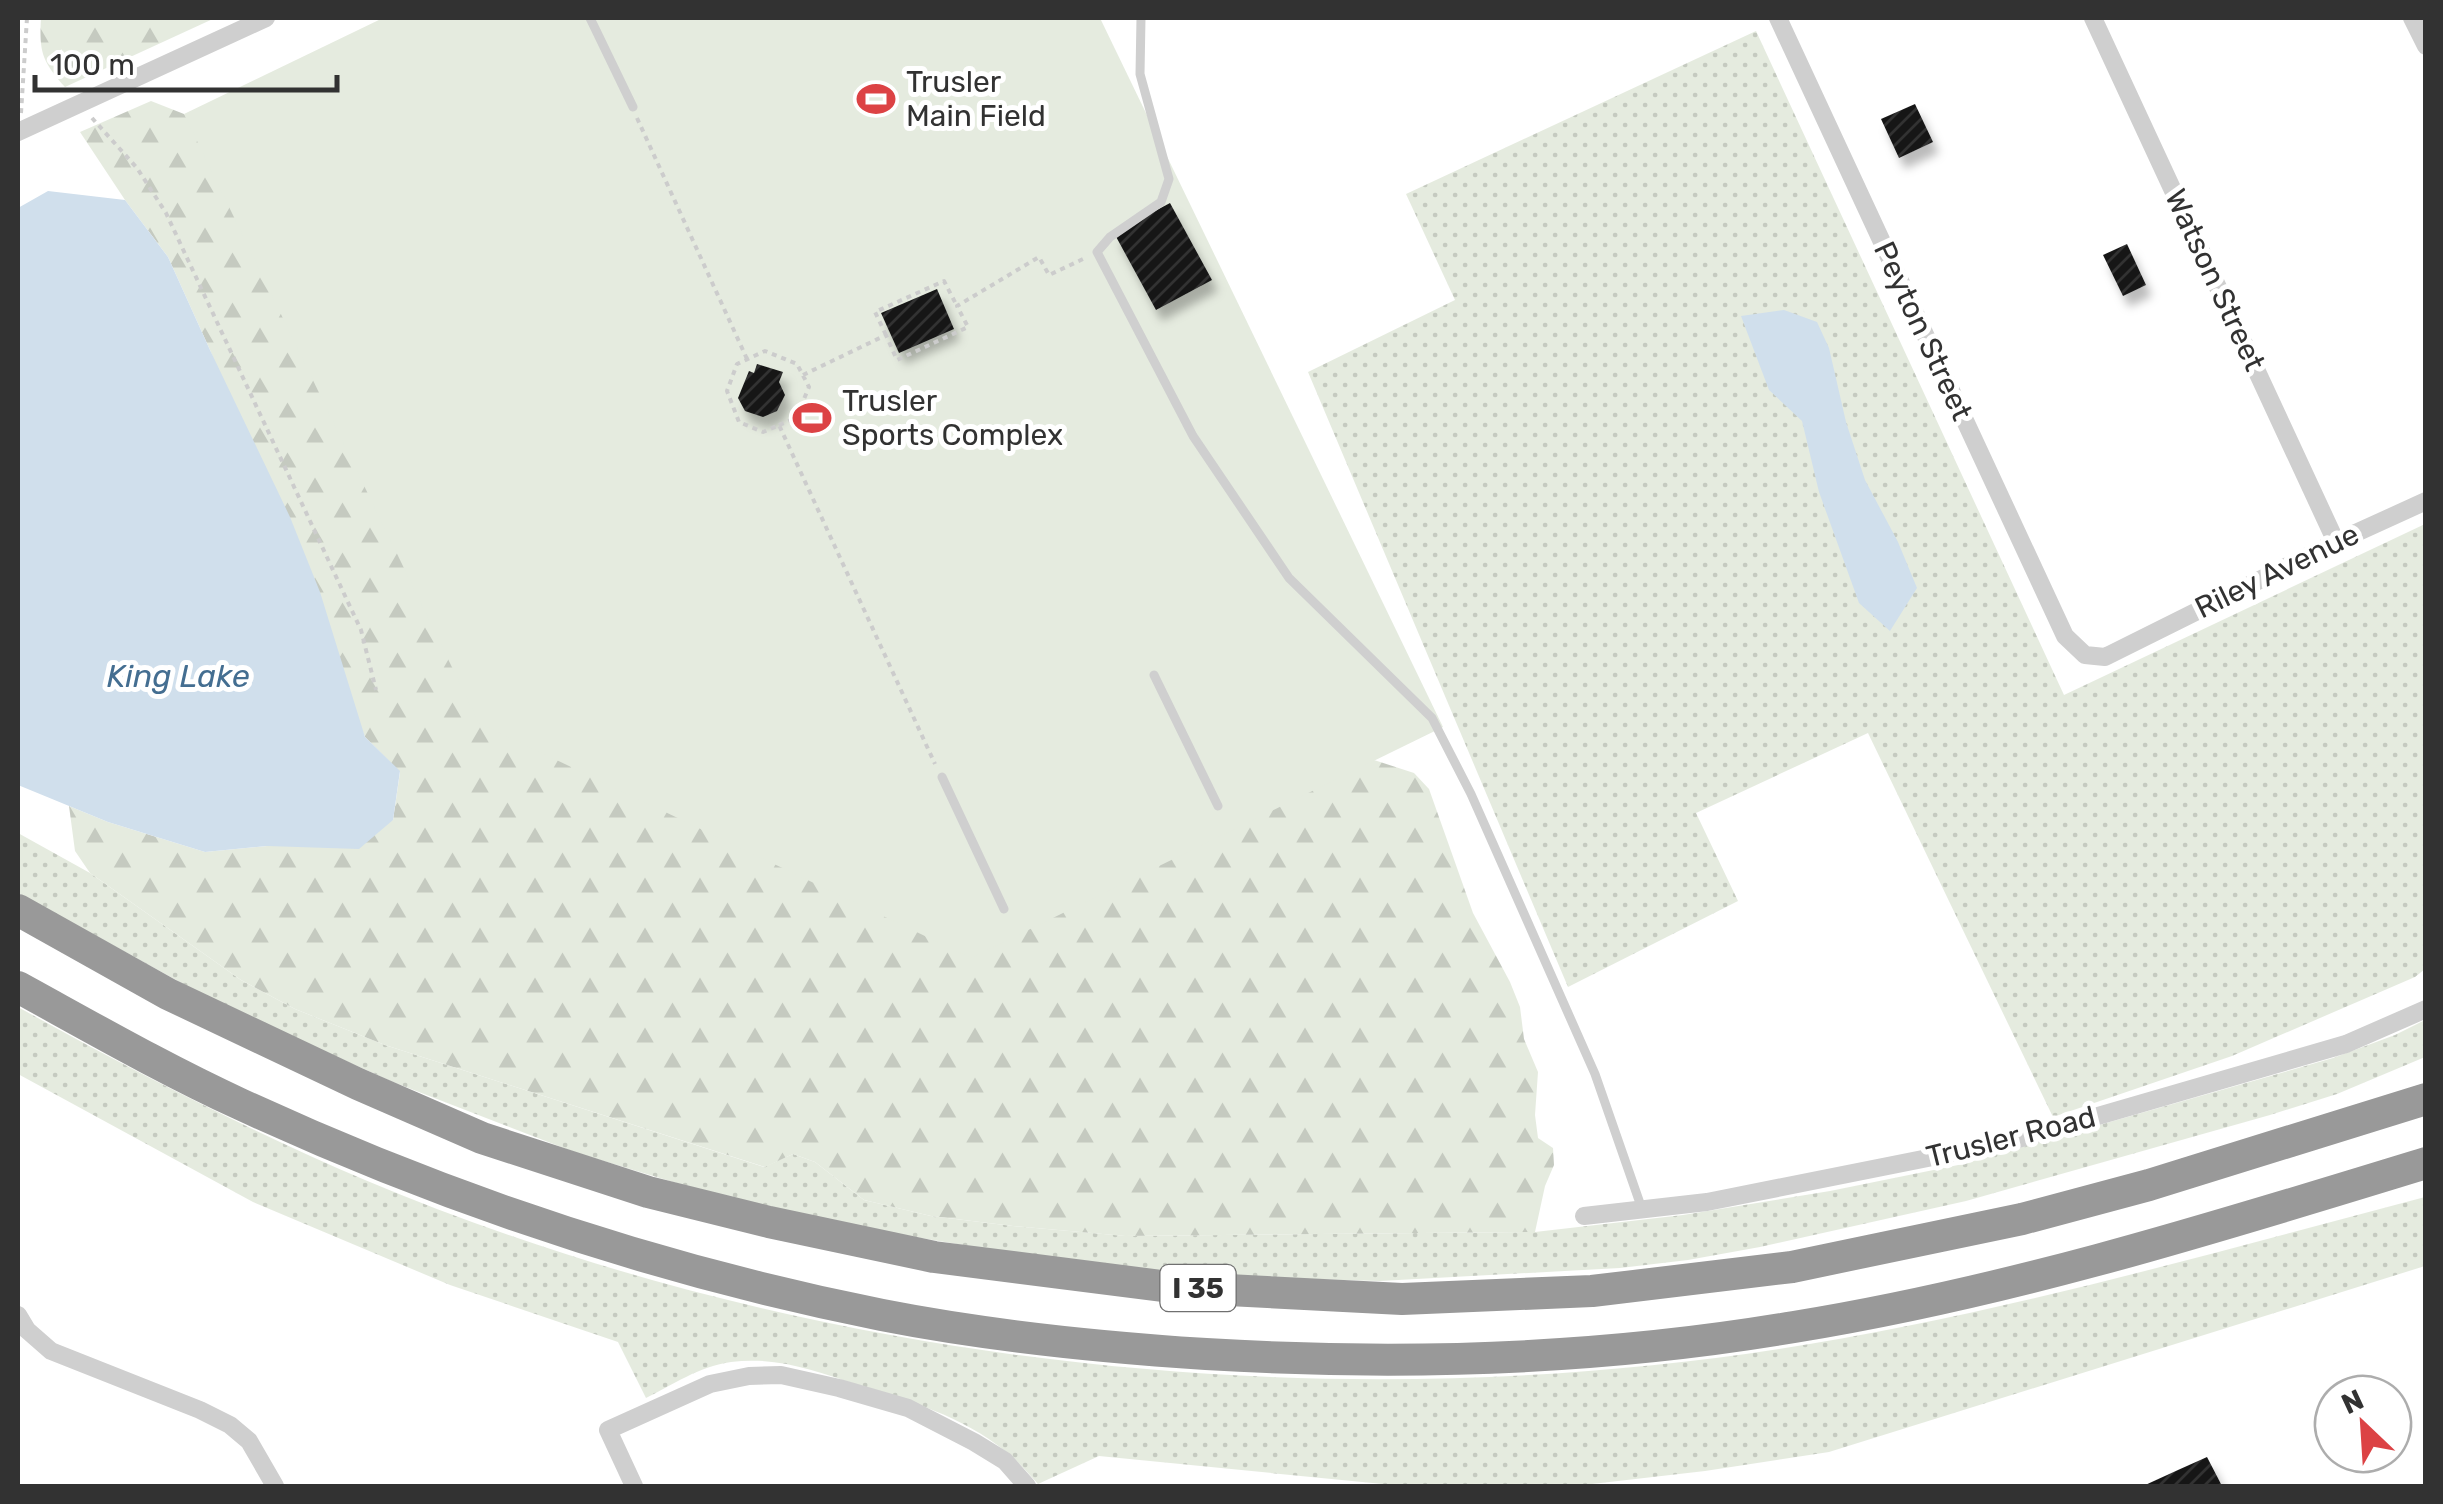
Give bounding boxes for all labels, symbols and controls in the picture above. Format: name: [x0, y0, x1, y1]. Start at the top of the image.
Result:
scale bar: [35, 30, 338, 92]
text: 100 m: [50, 47, 135, 83]
place label: Trusler Main Field: [906, 64, 1046, 134]
sports icon: Trusler Main Field: [855, 78, 897, 120]
street label: Watson Street: [2157, 183, 2273, 377]
street label: Peyton Street: [1866, 236, 1980, 426]
place label: Trusler Sports Complex: [842, 383, 1063, 453]
sports icon: Trusler Sports Complex: [791, 397, 833, 439]
street label: Riley Avenue: [2189, 516, 2365, 626]
water label: King Lake: [106, 657, 250, 695]
street label: Trusler Road: [1923, 1099, 2099, 1175]
road number: I 35: [1160, 1265, 1236, 1311]
north arrow: [2313, 1374, 2413, 1474]
text: N: [2337, 1383, 2369, 1421]

